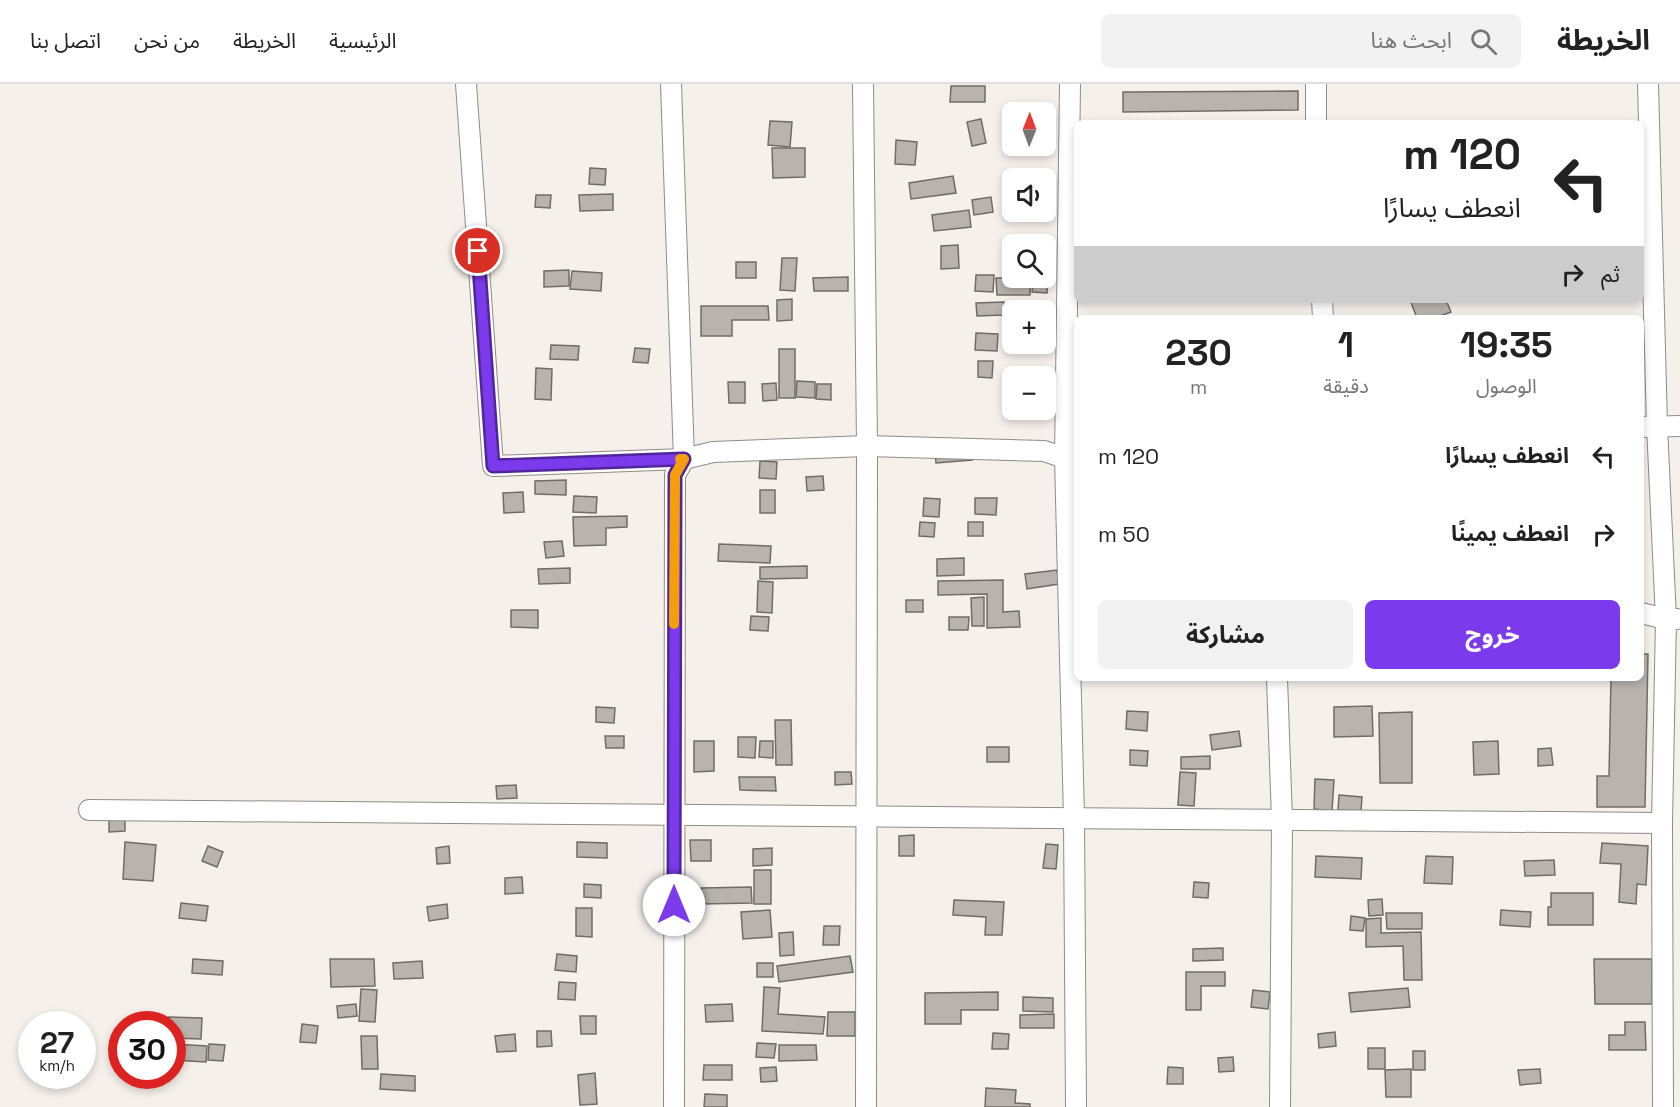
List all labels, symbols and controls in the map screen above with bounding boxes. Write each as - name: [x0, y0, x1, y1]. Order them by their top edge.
- search box: [1101, 14, 1521, 68]
- text: الخريطة: [1557, 22, 1650, 58]
- icon: search: [1467, 25, 1500, 58]
- text: ابحث هنا: [1371, 26, 1452, 54]
- text: اتصل بنا: [30, 27, 101, 54]
- text: من نحن: [134, 27, 200, 54]
- text: الخريطة: [233, 27, 296, 54]
- text: الرئيسية: [329, 27, 396, 54]
- north arrow: [1002, 102, 1056, 156]
- map controls: [1002, 102, 1056, 420]
- text: 120 m: [1403, 128, 1521, 181]
- icon: left: [1542, 144, 1620, 222]
- button: sound: [1002, 168, 1056, 222]
- text: انعطف يسارًا: [1383, 190, 1521, 225]
- pin: [452, 225, 503, 276]
- icon: arrive: [461, 234, 494, 267]
- button: search: [1002, 234, 1056, 288]
- icon: right: [1556, 258, 1589, 291]
- text: ثم: [1601, 260, 1620, 288]
- button: +: [1002, 300, 1056, 354]
- text: 1: [1338, 322, 1354, 368]
- text: 19:35: [1460, 322, 1553, 368]
- text: 230: [1165, 330, 1232, 376]
- button: −: [1002, 366, 1056, 420]
- text: دقيقة: [1323, 373, 1369, 399]
- text: الوصول: [1476, 373, 1537, 399]
- text: m: [1190, 374, 1207, 400]
- icon: left: [1587, 440, 1620, 473]
- text: انعطف يسارًا: [1445, 441, 1569, 469]
- text: 120 m: [1098, 442, 1159, 470]
- icon: right: [1587, 518, 1620, 551]
- text: انعطف يمينًا: [1451, 519, 1569, 547]
- text: 50 m: [1098, 520, 1150, 548]
- button: مشاركة: [1098, 600, 1353, 669]
- button: خروج: [1365, 600, 1620, 669]
- position arrow: [642, 873, 706, 937]
- speed limit sign: 30: [108, 1011, 186, 1089]
- text: 27: [40, 1023, 74, 1062]
- text: km/h: [39, 1056, 75, 1075]

